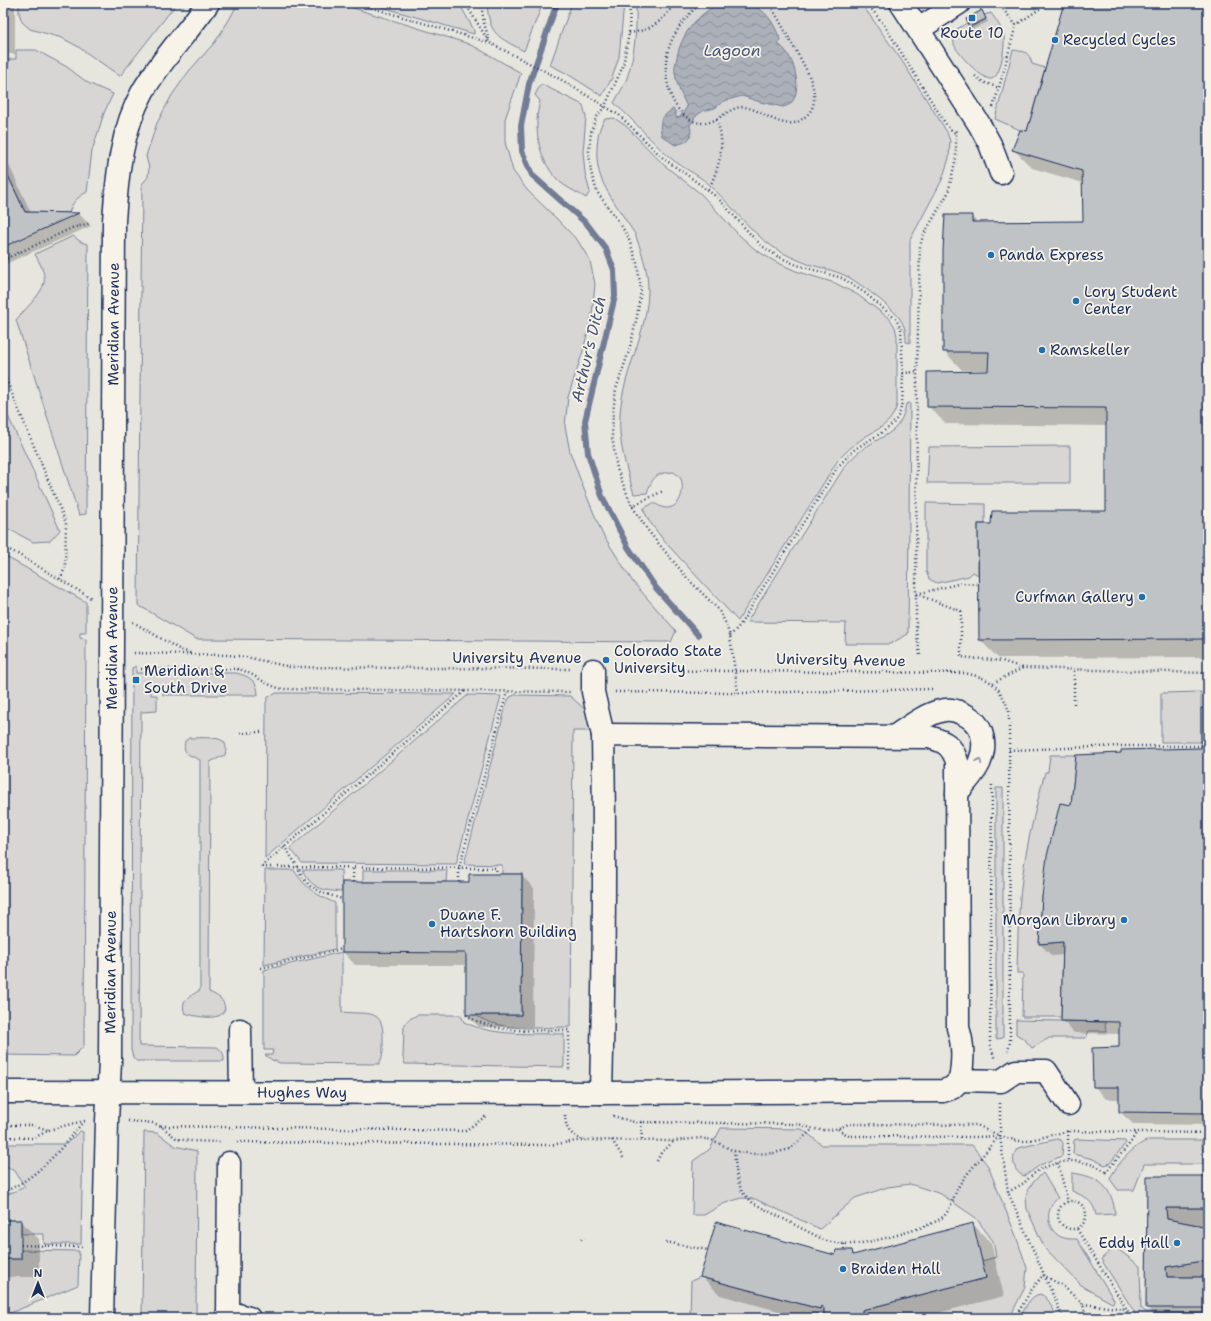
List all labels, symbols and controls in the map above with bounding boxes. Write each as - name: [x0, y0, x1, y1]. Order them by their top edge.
- marker: Route 10: [967, 13, 977, 23]
- place label: Route 10: [940, 23, 1004, 43]
- place label: Recycled Cycles: [1063, 30, 1176, 50]
- marker: Recycled Cycles: [1050, 35, 1060, 45]
- water label: Lagoon: [703, 40, 761, 61]
- place label: Panda Express: [999, 245, 1104, 265]
- marker: Panda Express: [986, 250, 996, 260]
- street label: Meridian Avenue: [103, 262, 124, 386]
- place label: Lory Student Center: [1084, 282, 1178, 319]
- water label: Arthur's Ditch: [566, 294, 611, 404]
- marker: Lory Student Center: [1071, 296, 1081, 306]
- place label: Ramskeller: [1050, 340, 1130, 360]
- marker: Ramskeller: [1037, 345, 1047, 355]
- street label: Meridian Avenue: [102, 586, 122, 710]
- place label: Curfman Gallery: [1015, 587, 1134, 607]
- marker: Curfman Gallery: [1137, 592, 1147, 602]
- place label: Colorado State University: [614, 641, 722, 678]
- street label: University Avenue: [452, 648, 582, 668]
- street label: University Avenue: [776, 649, 906, 671]
- marker: Colorado State University: [601, 655, 611, 665]
- place label: Meridian & South Drive: [144, 661, 227, 698]
- marker: Meridian & South Drive: [131, 675, 141, 685]
- one-way arrow: [974, 758, 982, 766]
- place label: Duane F. Hartshorn Building: [440, 905, 577, 942]
- street label: Meridian Avenue: [100, 910, 121, 1034]
- place label: Morgan Library: [1002, 910, 1116, 930]
- marker: Morgan Library: [1119, 915, 1129, 925]
- marker: Duane F. Hartshorn Building: [427, 919, 437, 929]
- street label: Hughes Way: [257, 1082, 347, 1103]
- place label: Eddy Hall: [1099, 1233, 1169, 1253]
- marker: Eddy Hall: [1172, 1238, 1182, 1248]
- place label: Braiden Hall: [851, 1259, 941, 1279]
- north arrow: [18, 1263, 58, 1303]
- marker: Braiden Hall: [838, 1264, 848, 1274]
- text: N: [34, 1266, 43, 1281]

